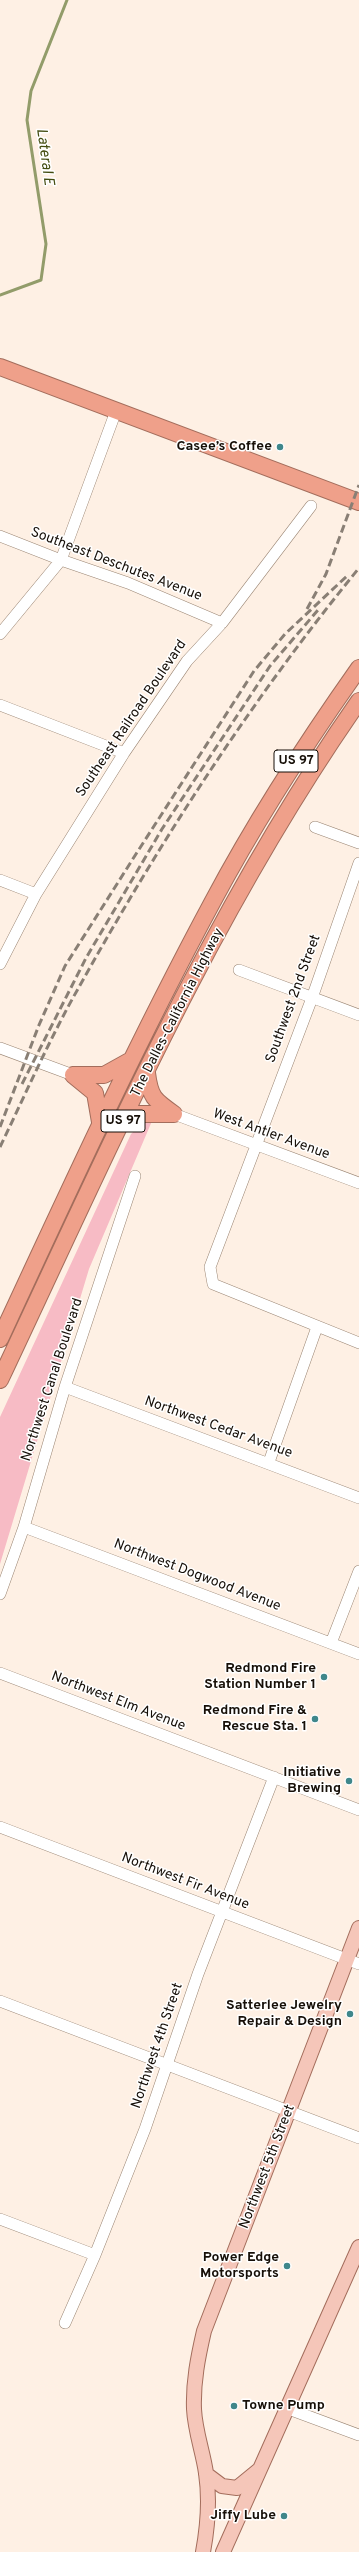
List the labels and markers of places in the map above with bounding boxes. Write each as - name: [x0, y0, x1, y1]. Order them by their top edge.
- place label: Casee’s Coffee: [177, 439, 272, 455]
- marker: Casee’s Coffee: [275, 442, 285, 452]
- place label: Redmond Fire Station Number 1: [204, 1661, 316, 1694]
- marker: Redmond Fire Station Number 1: [319, 1672, 329, 1682]
- place label: Redmond Fire & Rescue Sta. 1: [203, 1703, 307, 1736]
- marker: Redmond Fire & Rescue Sta. 1: [310, 1714, 320, 1724]
- place label: Initiative Brewing: [283, 1765, 341, 1798]
- marker: Initiative Brewing: [344, 1776, 354, 1786]
- place label: Satterlee Jewelry Repair & Design: [226, 1998, 342, 2030]
- marker: Satterlee Jewelry Repair & Design: [345, 2009, 355, 2019]
- place label: Power Edge Motorsports: [200, 2250, 279, 2282]
- marker: Power Edge Motorsports: [282, 2261, 292, 2271]
- place label: Towne Pump: [242, 2398, 325, 2414]
- marker: Towne Pump: [229, 2401, 239, 2411]
- place label: Jiffy Lube: [210, 2508, 276, 2524]
- marker: Jiffy Lube: [279, 2511, 289, 2521]

